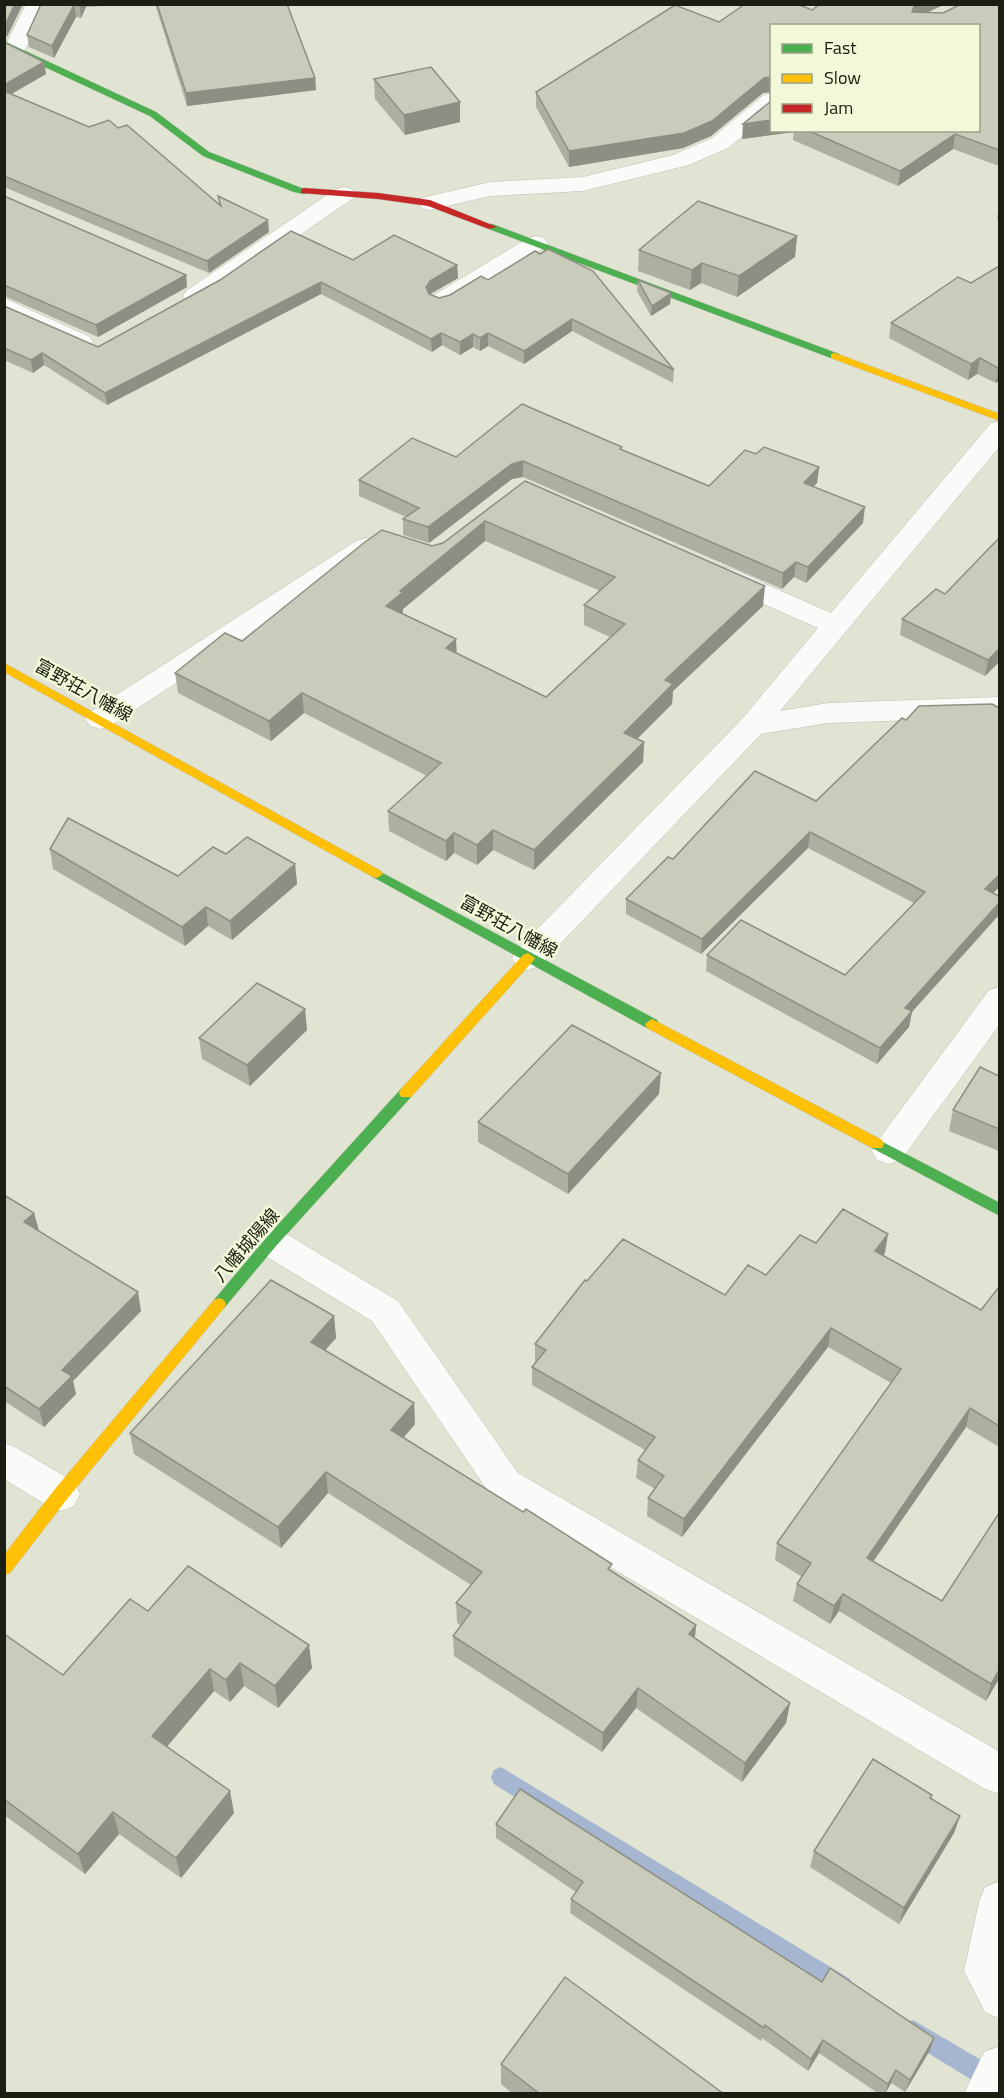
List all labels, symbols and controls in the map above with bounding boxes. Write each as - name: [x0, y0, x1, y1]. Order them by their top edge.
- legend: [770, 24, 980, 132]
- text: Fast: [824, 34, 857, 61]
- text: Slow: [824, 64, 861, 91]
- text: Jam: [824, 94, 853, 121]
- street label: 富野荘八幡線: [30, 652, 138, 728]
- street label: 富野荘八幡線: [455, 888, 563, 964]
- street label: 八幡城陽線: [206, 1202, 286, 1288]

